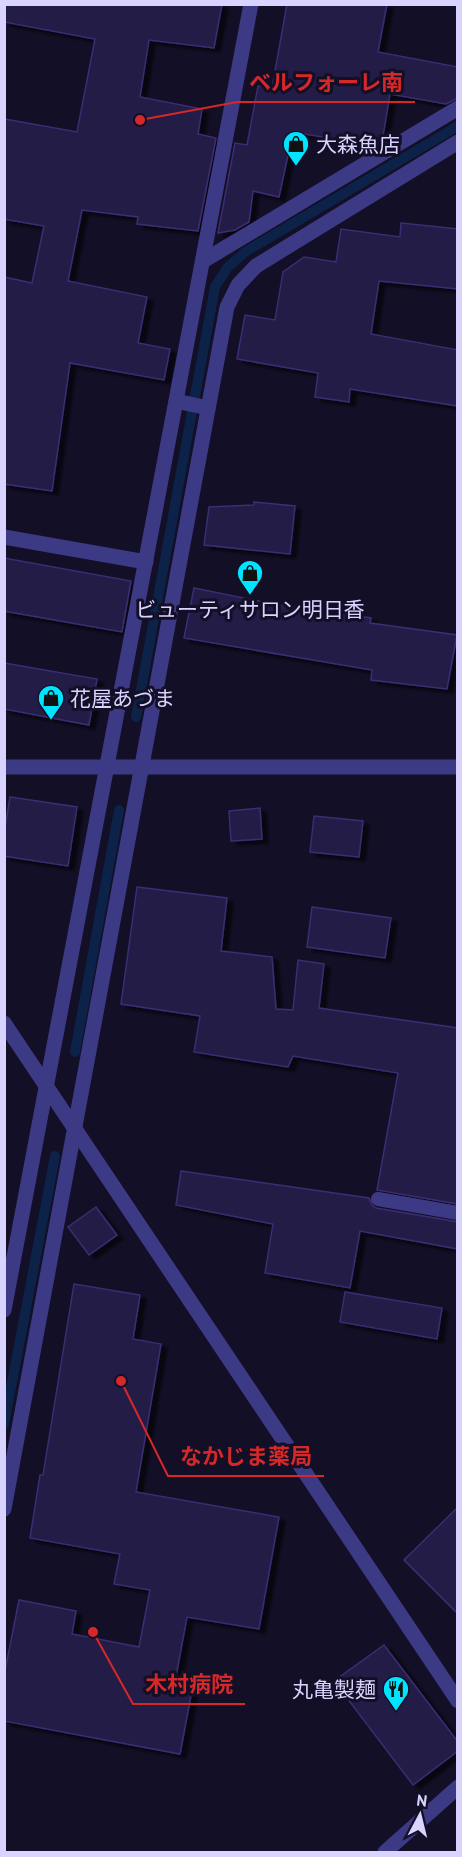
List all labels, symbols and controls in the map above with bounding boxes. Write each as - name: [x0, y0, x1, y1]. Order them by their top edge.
- callout: ベルフォーレ南: [237, 62, 415, 102]
- text: ベルフォーレ南: [249, 68, 403, 96]
- shop icon: 大森魚店: [281, 129, 311, 167]
- place label: 大森魚店: [316, 131, 400, 158]
- shop icon: ビューティサロン明日香: [235, 558, 265, 596]
- place label: ビューティサロン明日香: [135, 596, 365, 623]
- shop icon: 花屋あづま: [36, 683, 66, 721]
- place label: 花屋あづま: [70, 685, 175, 712]
- callout: なかじま薬局: [168, 1436, 324, 1476]
- text: なかじま薬局: [180, 1442, 312, 1470]
- callout: 木村病院: [133, 1664, 245, 1704]
- text: 木村病院: [145, 1670, 233, 1698]
- restaurant icon: 丸亀製麺: [381, 1674, 411, 1712]
- place label: 丸亀製麺: [292, 1676, 376, 1703]
- north arrow: [390, 1785, 450, 1845]
- text: N: [415, 1790, 428, 1811]

